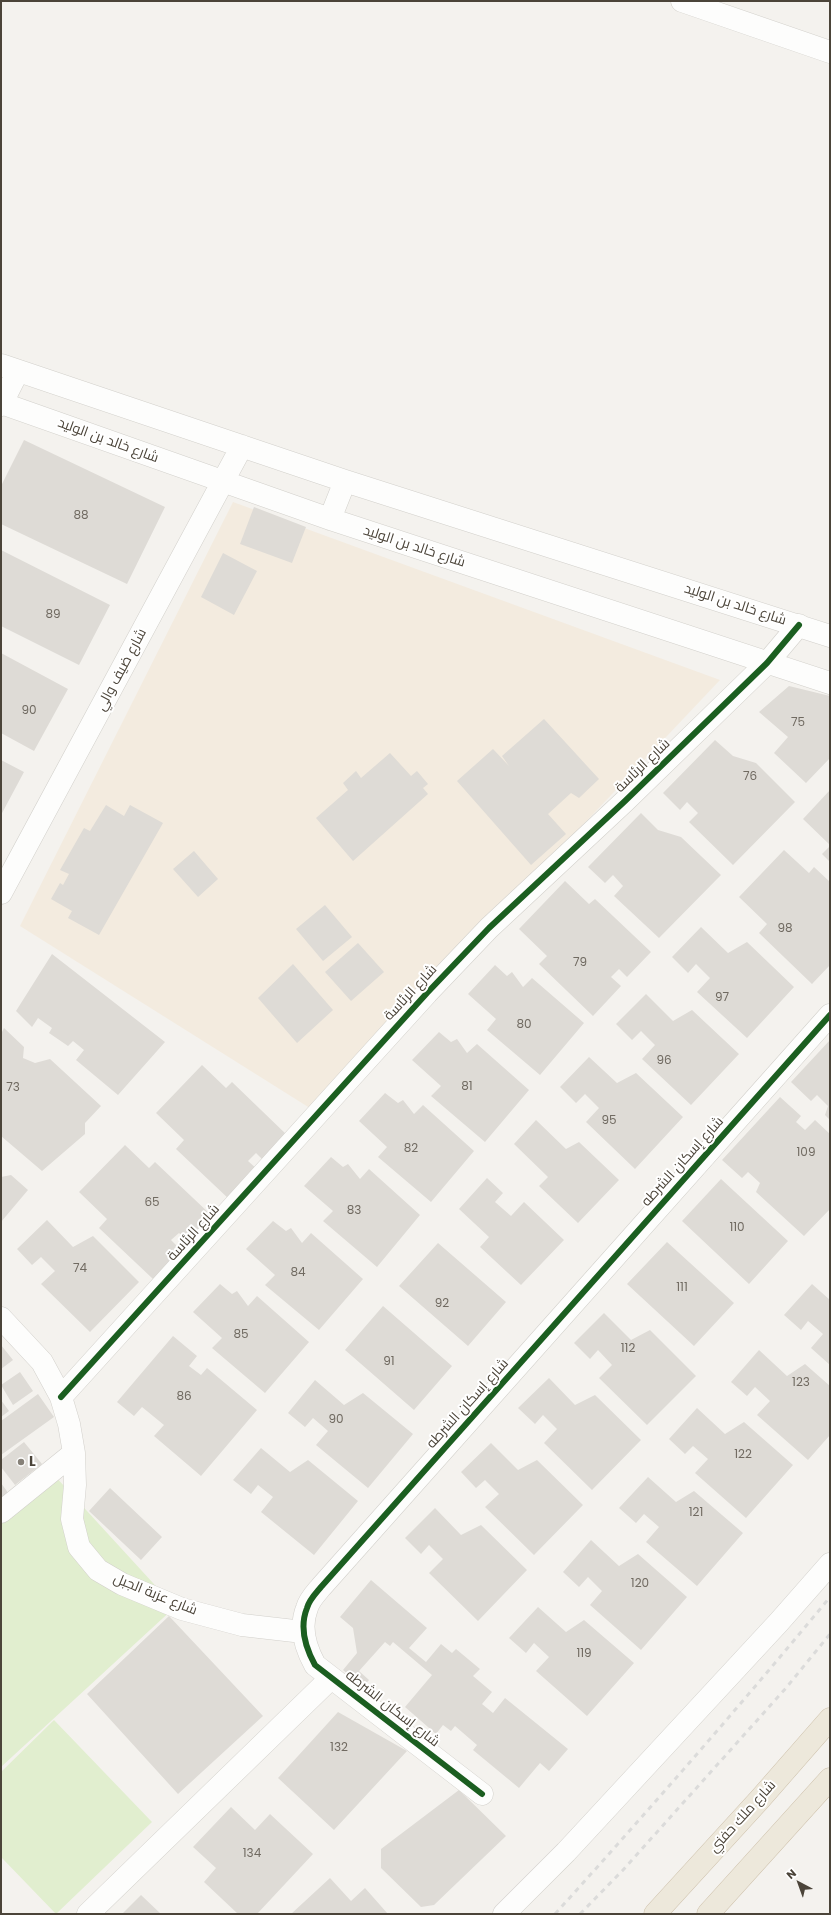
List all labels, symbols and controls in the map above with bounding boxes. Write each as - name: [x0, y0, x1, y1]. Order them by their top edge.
- street label: شارع خالد بن الوليد: [55, 415, 161, 467]
- house number: 88: [73, 509, 89, 523]
- street label: شارع خالد بن الوليد: [361, 523, 467, 571]
- street label: شارع خالد بن الوليد: [682, 581, 788, 629]
- house number: 89: [45, 608, 61, 622]
- street label: شارع ضيف والي: [93, 626, 151, 714]
- house number: 90: [21, 704, 37, 718]
- house number: 75: [791, 716, 805, 730]
- street label: شارع الرئاسة: [612, 736, 674, 796]
- house number: 76: [743, 770, 757, 784]
- house number: 98: [777, 922, 793, 936]
- house number: 79: [573, 956, 587, 970]
- street label: شارع الرئاسة: [381, 962, 441, 1024]
- house number: 97: [715, 991, 729, 1005]
- house number: 80: [516, 1018, 532, 1032]
- house number: 96: [656, 1054, 672, 1068]
- house number: 81: [461, 1080, 473, 1094]
- house number: 73: [6, 1081, 20, 1095]
- house number: 95: [601, 1114, 617, 1128]
- street label: شارع إسكان الشرطه: [638, 1114, 728, 1210]
- house number: 82: [404, 1142, 418, 1156]
- house number: 109: [797, 1146, 815, 1160]
- house number: 65: [144, 1196, 160, 1210]
- street label: شارع الرئاسة: [164, 1201, 224, 1265]
- house number: 83: [347, 1204, 361, 1218]
- house number: 110: [729, 1221, 745, 1235]
- house number: 74: [73, 1262, 87, 1276]
- house number: 84: [290, 1266, 306, 1280]
- house number: 111: [676, 1281, 688, 1295]
- house number: 92: [435, 1297, 449, 1311]
- house number: 85: [233, 1328, 249, 1342]
- house number: 112: [621, 1342, 635, 1356]
- house number: 91: [383, 1355, 395, 1369]
- street label: شارع إسكان الشرطه: [423, 1356, 513, 1452]
- house number: 123: [792, 1376, 810, 1390]
- house number: 86: [176, 1390, 192, 1404]
- house number: 90: [328, 1413, 344, 1427]
- house number: 122: [734, 1448, 752, 1462]
- place label: L: [29, 1454, 36, 1470]
- marker: L: [16, 1457, 26, 1467]
- house number: 121: [689, 1506, 703, 1520]
- street label: شارع عزبة الجبل: [111, 1571, 199, 1619]
- house number: 120: [631, 1577, 649, 1591]
- house number: 119: [576, 1647, 592, 1661]
- street label: شارع إسكان الشرطه: [342, 1667, 442, 1751]
- house number: 132: [330, 1741, 348, 1755]
- street label: شارع ملك حفني: [706, 1777, 780, 1857]
- house number: 134: [243, 1847, 261, 1861]
- north arrow: [779, 1863, 819, 1903]
- text: N: [783, 1865, 800, 1883]

